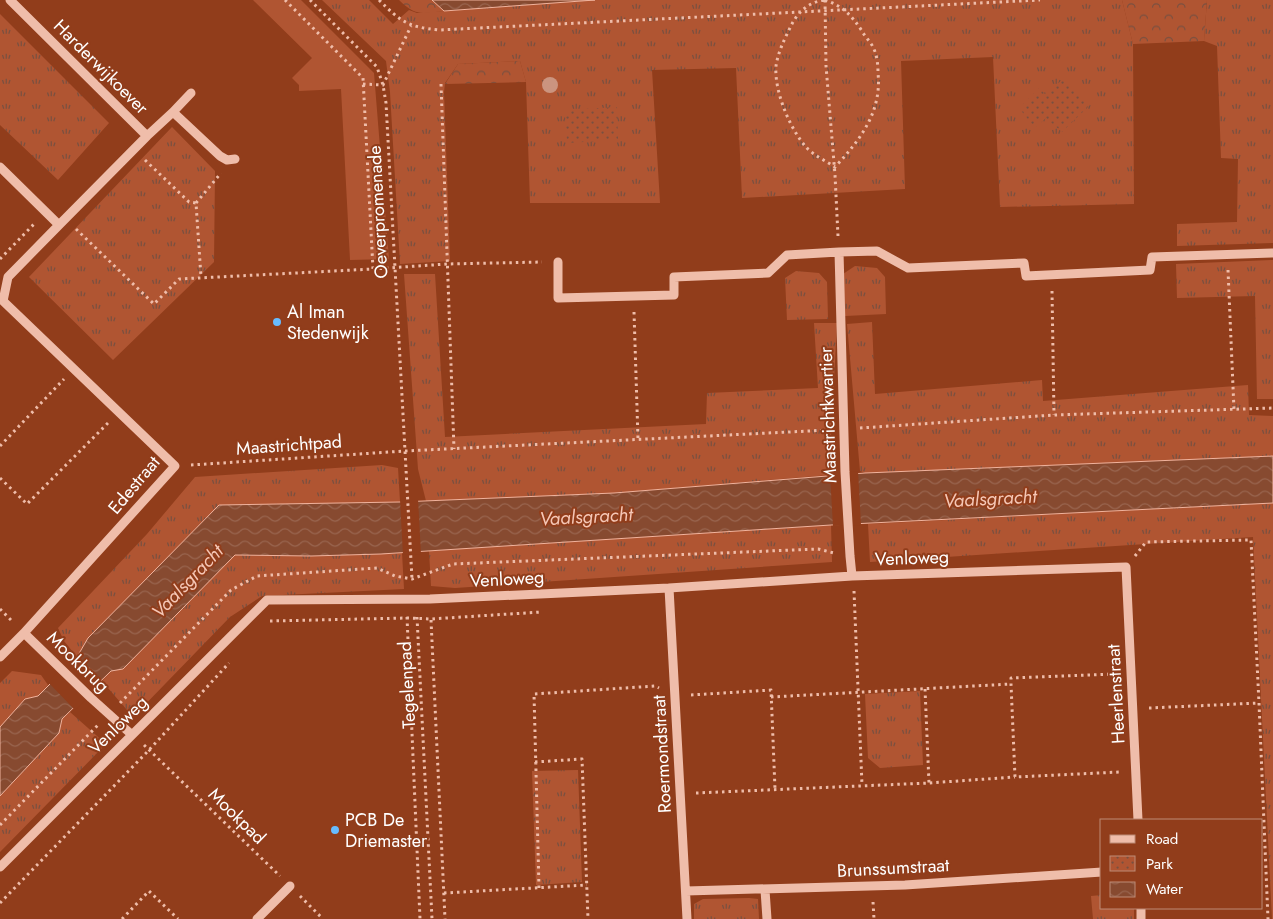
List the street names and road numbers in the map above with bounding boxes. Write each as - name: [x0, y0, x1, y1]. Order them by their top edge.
- street label: Harderwijkoever: [48, 14, 155, 121]
- street label: Oeverpromenade: [362, 145, 394, 279]
- street label: Maastrichtkwartier: [813, 346, 843, 484]
- street label: Maastrichtpad: [235, 428, 343, 462]
- street label: Edestraat: [102, 450, 167, 520]
- street label: Venloweg: [874, 544, 950, 572]
- street label: Venloweg: [469, 564, 545, 594]
- street label: Mookbrug: [41, 625, 115, 699]
- street label: Tegelenpad: [392, 641, 422, 729]
- street label: Heerlenstraat: [1100, 643, 1132, 745]
- street label: Venloweg: [82, 690, 154, 760]
- street label: Roermondstraat: [646, 694, 678, 814]
- street label: Mookpad: [202, 782, 272, 850]
- street label: Brunssumstraat: [836, 852, 951, 884]

